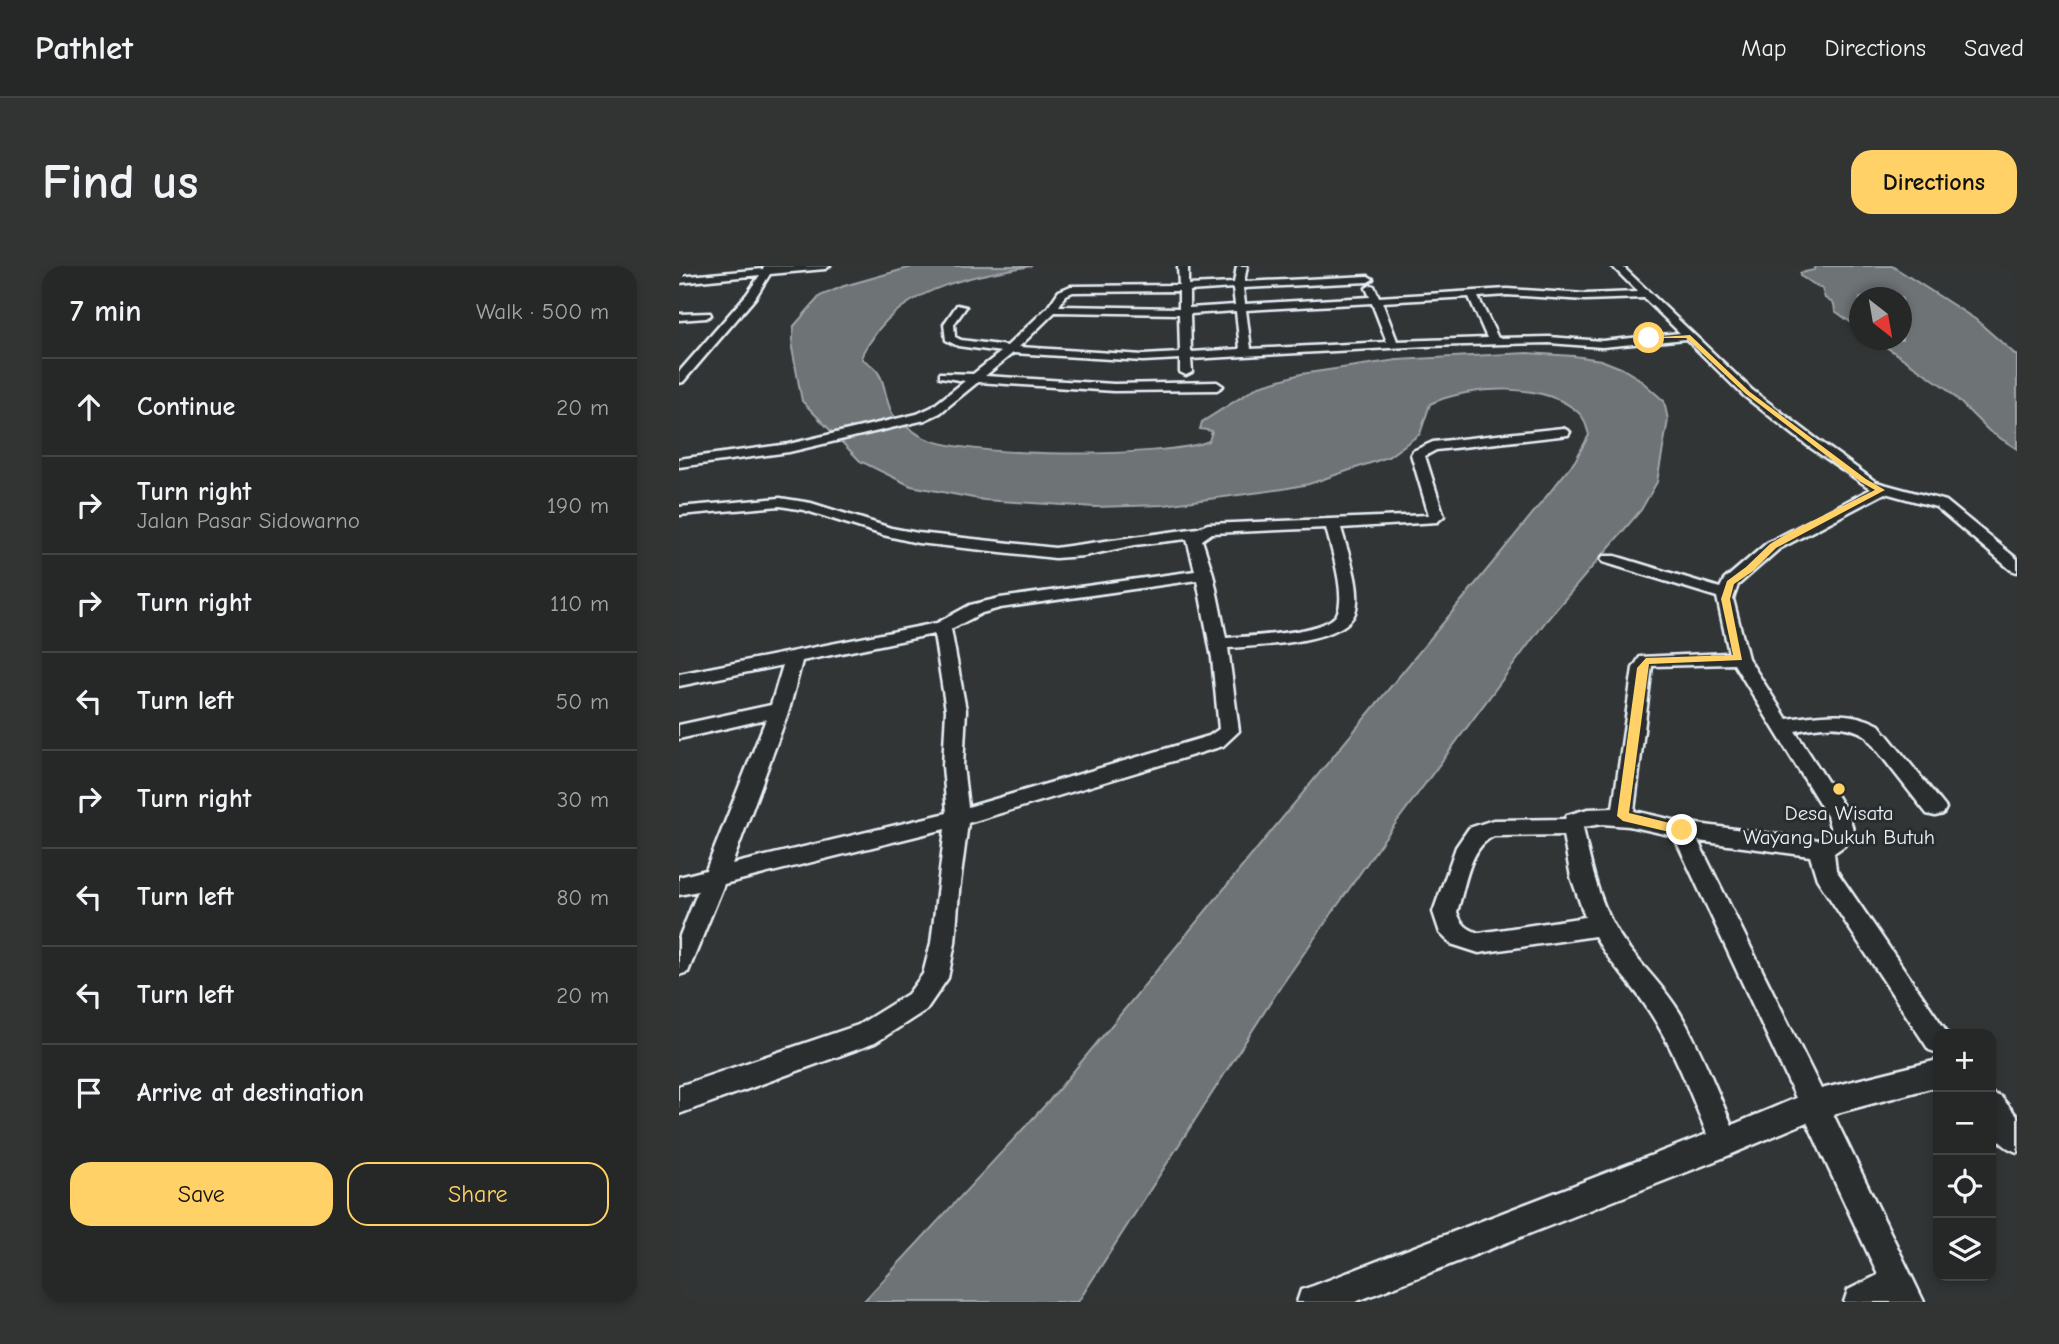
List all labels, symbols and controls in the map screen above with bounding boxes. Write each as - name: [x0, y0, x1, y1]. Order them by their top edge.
- text: Pathlet: [35, 29, 133, 67]
- text: Map: [1741, 34, 1787, 62]
- text: Directions: [1825, 34, 1926, 62]
- text: Saved: [1964, 34, 2024, 62]
- button: Directions: [1851, 150, 2017, 214]
- text: Find us: [42, 154, 198, 210]
- north arrow: [1849, 287, 1912, 350]
- text: 7 min: [70, 294, 142, 329]
- text: Walk · 500 m: [476, 298, 609, 325]
- route start: [1633, 322, 1664, 353]
- icon: ahead: [70, 388, 108, 426]
- text: Continue: [137, 392, 235, 422]
- text: 20 m: [556, 394, 609, 421]
- text: Turn right: [137, 477, 251, 507]
- icon: right: [70, 486, 108, 524]
- text: 190 m: [547, 492, 609, 519]
- text: Jalan Pasar Sidowarno: [137, 507, 360, 534]
- icon: right: [70, 584, 108, 622]
- text: Turn right: [137, 588, 251, 618]
- text: 110 m: [550, 590, 609, 617]
- icon: left: [70, 682, 108, 720]
- text: Turn left: [137, 686, 234, 716]
- text: 50 m: [556, 688, 609, 715]
- icon: right: [70, 780, 108, 818]
- marker: Desa Wisata Wayang Dukuh Butuh: [1831, 781, 1847, 797]
- text: Turn right: [137, 784, 251, 814]
- text: 30 m: [557, 786, 609, 813]
- place label: Desa Wisata Wayang Dukuh Butuh: [1743, 801, 1935, 849]
- route end: [1666, 814, 1697, 845]
- icon: left: [70, 878, 108, 916]
- text: Turn left: [137, 882, 234, 912]
- text: 80 m: [556, 884, 609, 911]
- icon: left: [70, 976, 108, 1014]
- text: Turn left: [137, 980, 234, 1010]
- text: 20 m: [556, 982, 609, 1009]
- map controls: [1933, 1029, 1996, 1281]
- button: +: [1933, 1029, 1996, 1092]
- icon: arrive: [70, 1074, 108, 1112]
- text: Arrive at destination: [137, 1078, 364, 1108]
- button: −: [1933, 1092, 1996, 1155]
- button: locate: [1933, 1155, 1996, 1218]
- button: Save: [70, 1162, 333, 1226]
- button: Share: [347, 1162, 609, 1226]
- button: layers: [1933, 1218, 1996, 1281]

